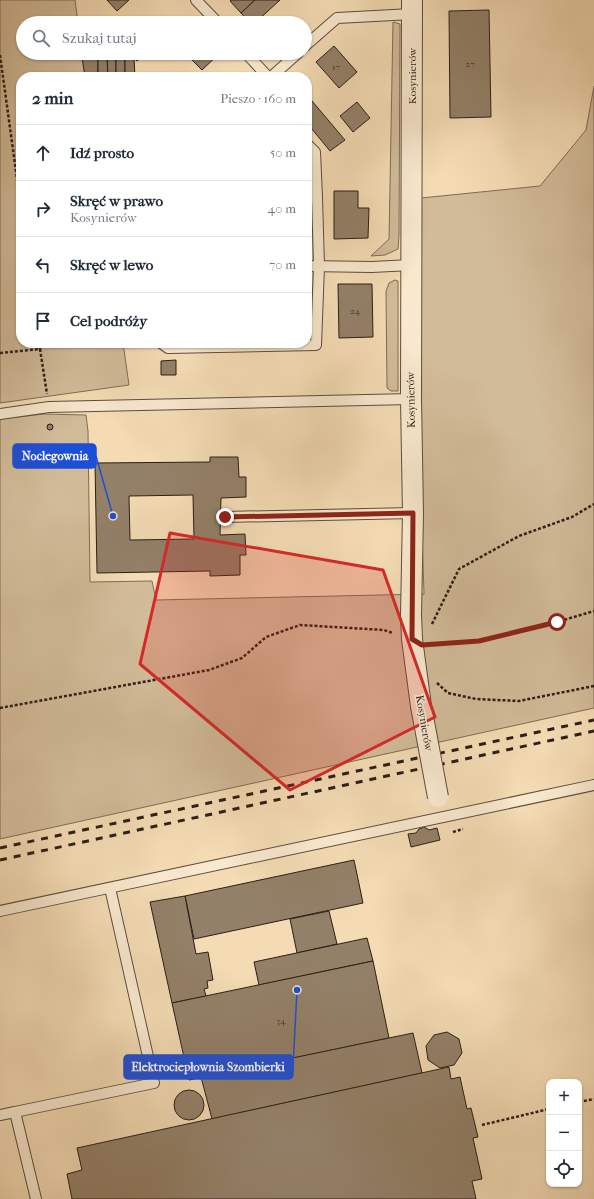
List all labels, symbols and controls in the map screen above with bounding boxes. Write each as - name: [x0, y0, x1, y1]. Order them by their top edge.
- search box: [16, 16, 312, 60]
- icon: search: [30, 27, 52, 49]
- text: Szukaj tutaj: [62, 29, 136, 47]
- street label: Kosynierów: [406, 47, 419, 104]
- house number: 27: [466, 59, 475, 69]
- house number: 17: [332, 62, 340, 72]
- text: 2 min: [32, 88, 73, 108]
- text: Pieszo · 160 m: [220, 91, 296, 106]
- icon: ahead: [32, 142, 54, 164]
- text: Idź prosto: [70, 144, 134, 162]
- text: 50 m: [270, 145, 296, 160]
- text: Skręć w prawo: [70, 192, 163, 210]
- icon: right: [32, 198, 54, 220]
- text: 40 m: [268, 201, 296, 216]
- text: Kosynierów: [70, 210, 137, 225]
- icon: left: [32, 254, 54, 276]
- text: Skręć w lewo: [70, 256, 153, 274]
- text: 70 m: [269, 257, 296, 272]
- house number: 24: [350, 306, 361, 316]
- icon: arrive: [32, 310, 54, 332]
- text: Cel podróży: [70, 312, 147, 330]
- street label: Kosynierów: [404, 371, 418, 428]
- callout: Noclegownia: [13, 444, 96, 468]
- text: Noclegownia: [22, 449, 89, 464]
- route end: [216, 508, 234, 526]
- route start: [548, 613, 566, 631]
- street label: Kosynierów: [413, 694, 435, 753]
- house number: 34: [276, 1016, 286, 1026]
- callout: Elektrociepłownia Szombierki: [124, 1055, 293, 1079]
- text: Elektrociepłownia Szombierki: [131, 1060, 285, 1075]
- map controls: [546, 1079, 582, 1187]
- button: +: [546, 1079, 582, 1115]
- button: −: [546, 1115, 582, 1151]
- button: locate: [546, 1151, 582, 1187]

